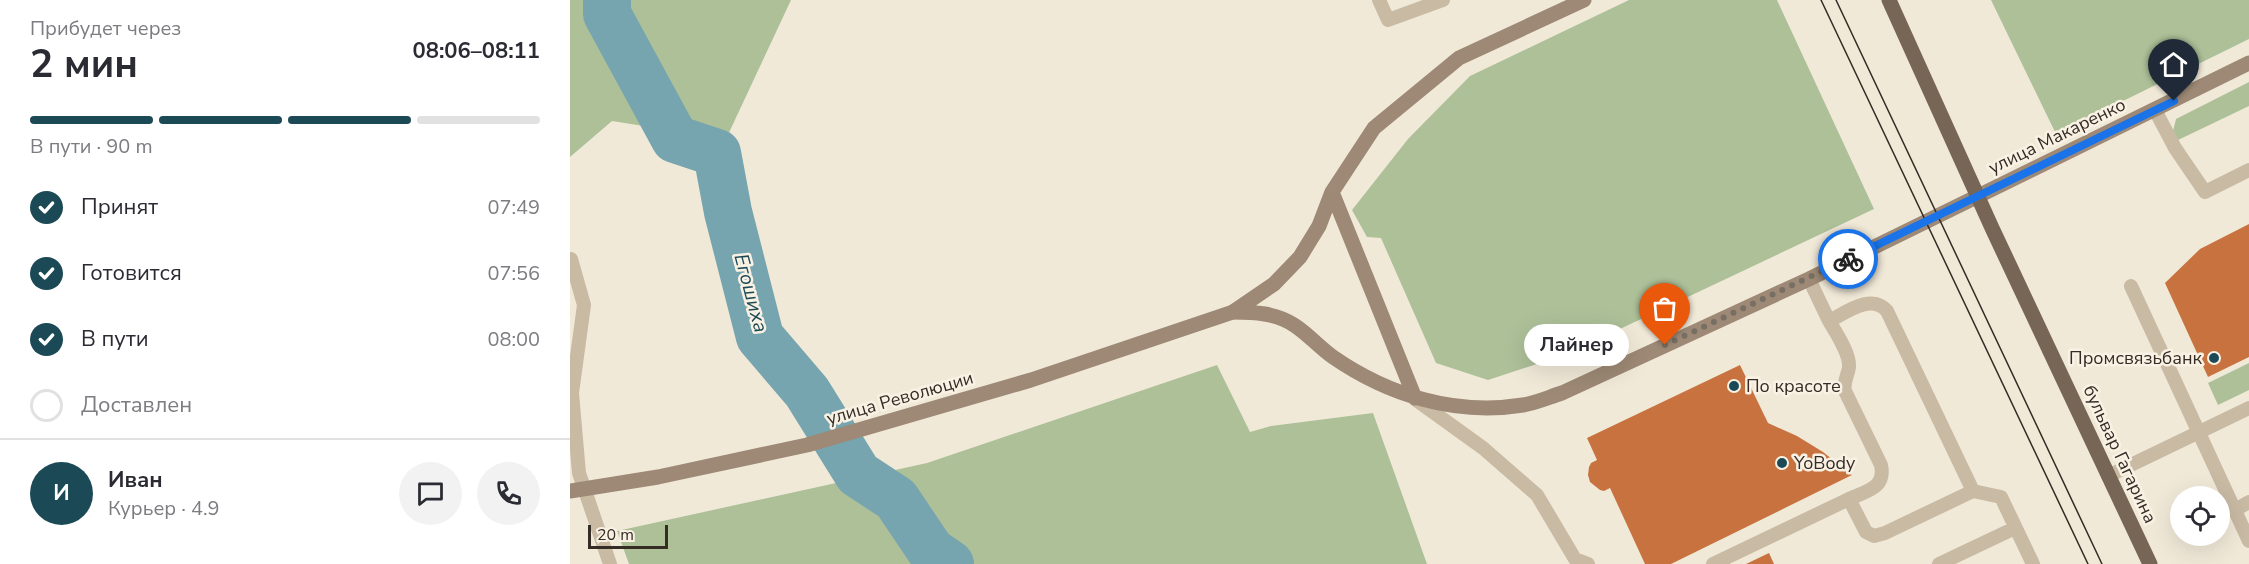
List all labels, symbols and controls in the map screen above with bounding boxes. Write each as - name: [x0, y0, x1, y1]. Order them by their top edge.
- text: Прибудет через: [30, 15, 181, 42]
- text: 08:06–08:11: [412, 36, 540, 66]
- text: 2 мин: [30, 38, 138, 91]
- pin: [2148, 39, 2199, 101]
- icon: home: [2157, 48, 2190, 81]
- street label: улица Макаренко: [1984, 92, 2130, 180]
- text: В пути · 90 m: [30, 133, 153, 160]
- icon: check: [30, 191, 63, 224]
- text: Принят: [81, 192, 158, 222]
- text: 07:49: [487, 194, 540, 221]
- courier: [1818, 229, 1878, 289]
- icon: bike: [1832, 243, 1865, 276]
- water label: Егошиха: [728, 251, 774, 335]
- icon: check: [30, 257, 63, 290]
- text: Готовится: [81, 258, 182, 288]
- text: 07:56: [487, 260, 540, 287]
- pin: [1639, 283, 1690, 345]
- icon: bag: [1648, 292, 1681, 325]
- icon: check: [30, 323, 63, 356]
- text: В пути: [81, 324, 149, 354]
- callout: Лайнер: [1524, 324, 1629, 366]
- text: 08:00: [487, 326, 540, 353]
- text: Лайнер: [1540, 331, 1613, 358]
- place label: Промсвязьбанк: [2069, 346, 2203, 370]
- marker: Промсвязьбанк: [2207, 351, 2221, 365]
- street label: улица Революции: [824, 366, 976, 430]
- place label: По красоте: [1746, 374, 1841, 398]
- marker: По красоте: [1727, 379, 1741, 393]
- street label: бульвар Гагарина: [2077, 381, 2163, 527]
- text: Доставлен: [81, 390, 192, 420]
- place label: YoBody: [1793, 451, 1856, 475]
- marker: YoBody: [1775, 456, 1789, 470]
- button: chat: [399, 462, 462, 525]
- button: phone: [477, 462, 540, 525]
- text: Иван: [108, 465, 163, 495]
- text: И: [53, 478, 70, 508]
- map controls: [2170, 486, 2230, 546]
- button: locate: [2170, 486, 2230, 546]
- text: Курьер · 4.9: [108, 495, 220, 522]
- scale bar: [588, 522, 668, 550]
- text: 20 m: [597, 524, 634, 546]

